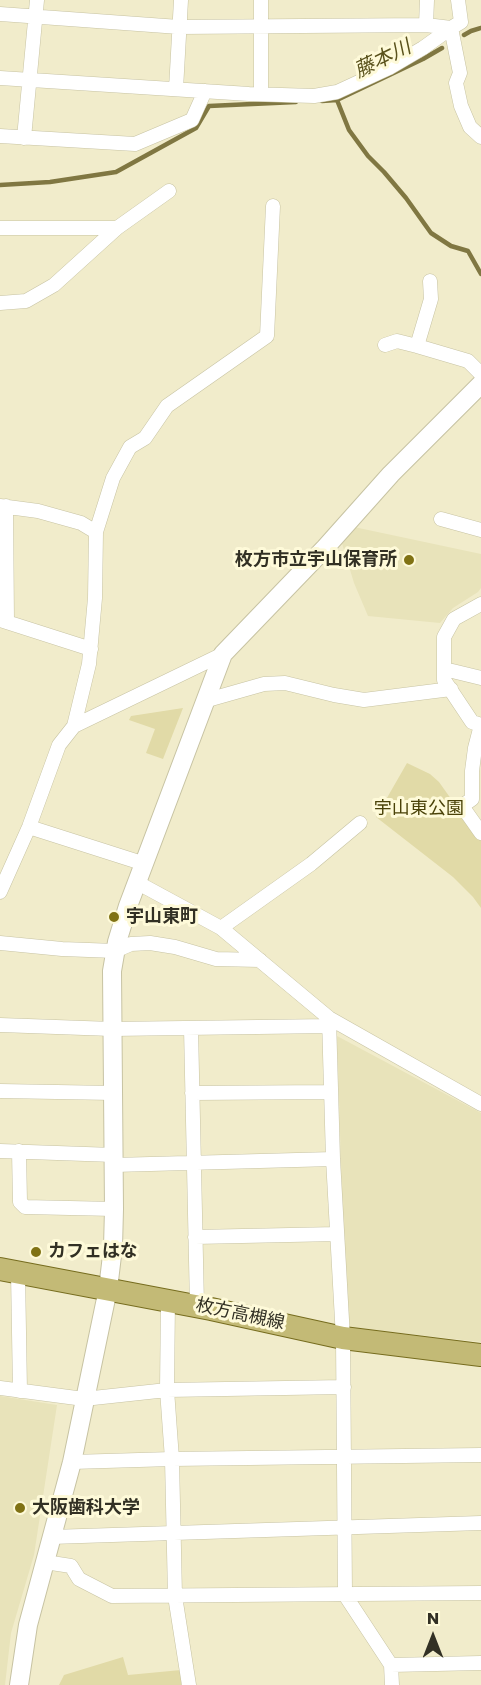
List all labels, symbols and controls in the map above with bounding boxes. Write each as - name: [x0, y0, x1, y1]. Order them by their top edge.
- water label: 藤本川: [351, 36, 415, 84]
- place label: 枚方市立宇山保育所: [235, 549, 397, 571]
- marker: 枚方市立宇山保育所: [402, 553, 416, 567]
- park label: 宇山東公園: [374, 798, 464, 820]
- place label: 宇山東町: [126, 906, 198, 928]
- marker: 宇山東町: [107, 910, 121, 924]
- place label: カフェはな: [48, 1241, 138, 1263]
- marker: カフェはな: [29, 1245, 43, 1259]
- street label: 枚方高槻線: [194, 1295, 286, 1335]
- place label: 大阪歯科大学: [32, 1497, 140, 1519]
- marker: 大阪歯科大学: [13, 1501, 27, 1515]
- north arrow: [403, 1607, 463, 1667]
- text: N: [427, 1607, 439, 1630]

